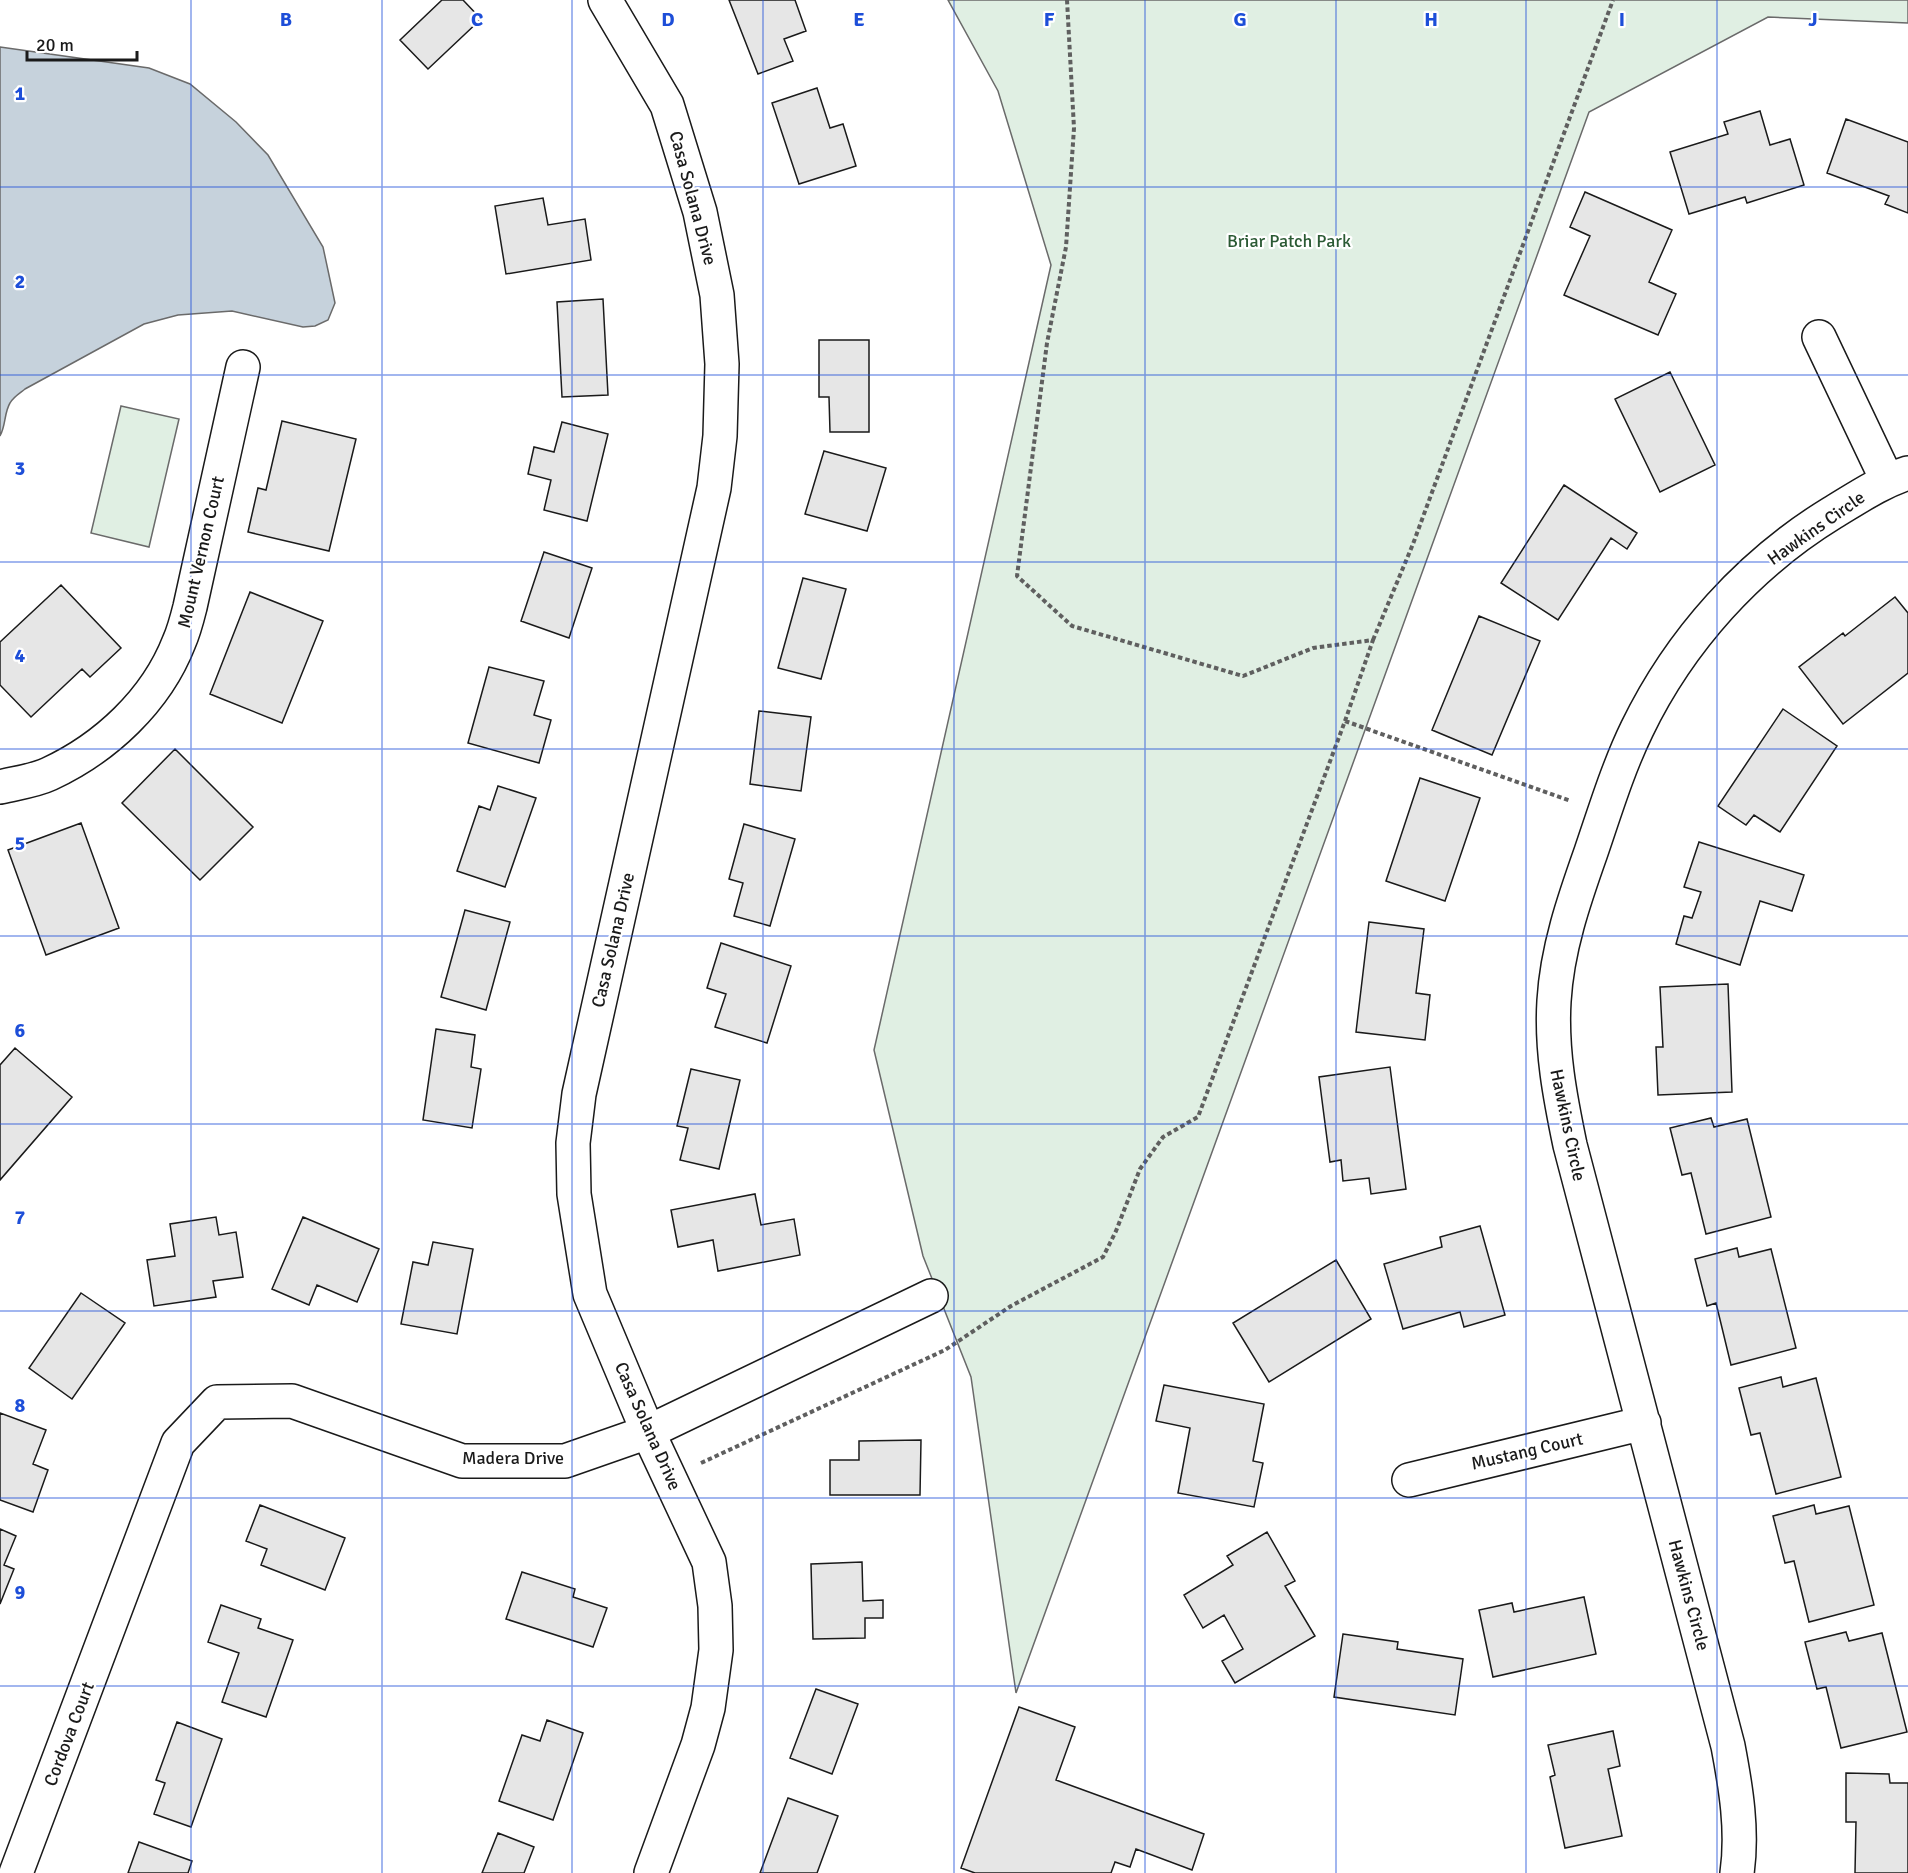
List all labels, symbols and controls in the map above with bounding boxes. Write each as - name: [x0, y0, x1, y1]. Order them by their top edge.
- text: B: [280, 7, 292, 32]
- text: C: [471, 7, 483, 32]
- text: D: [661, 7, 675, 32]
- text: E: [853, 7, 865, 32]
- text: F: [1044, 7, 1055, 32]
- text: G: [1233, 7, 1247, 32]
- text: H: [1424, 7, 1438, 32]
- text: I: [1619, 7, 1625, 32]
- text: J: [1808, 7, 1818, 32]
- scale bar: [27, 24, 136, 62]
- text: 20 m: [36, 34, 74, 56]
- text: 1: [15, 81, 26, 106]
- street label: Casa Solana Drive: [665, 129, 721, 267]
- park label: Briar Patch Park: [1227, 230, 1351, 252]
- text: 2: [15, 269, 25, 294]
- text: 3: [15, 456, 25, 481]
- street label: Mount Vernon Court: [173, 474, 229, 630]
- street label: Hawkins Circle: [1763, 486, 1869, 570]
- text: 4: [15, 643, 26, 668]
- text: 5: [15, 831, 25, 856]
- street label: Casa Solana Drive: [587, 870, 639, 1010]
- text: 6: [15, 1018, 26, 1043]
- street label: Hawkins Circle: [1545, 1067, 1591, 1183]
- text: 7: [15, 1205, 26, 1230]
- street label: Casa Solana Drive: [610, 1359, 686, 1493]
- text: 8: [15, 1393, 26, 1418]
- street label: Mustang Court: [1469, 1427, 1585, 1475]
- street label: Madera Drive: [462, 1447, 564, 1469]
- street label: Hawkins Circle: [1664, 1537, 1714, 1653]
- text: 9: [15, 1580, 26, 1605]
- street label: Cordova Court: [39, 1679, 99, 1789]

